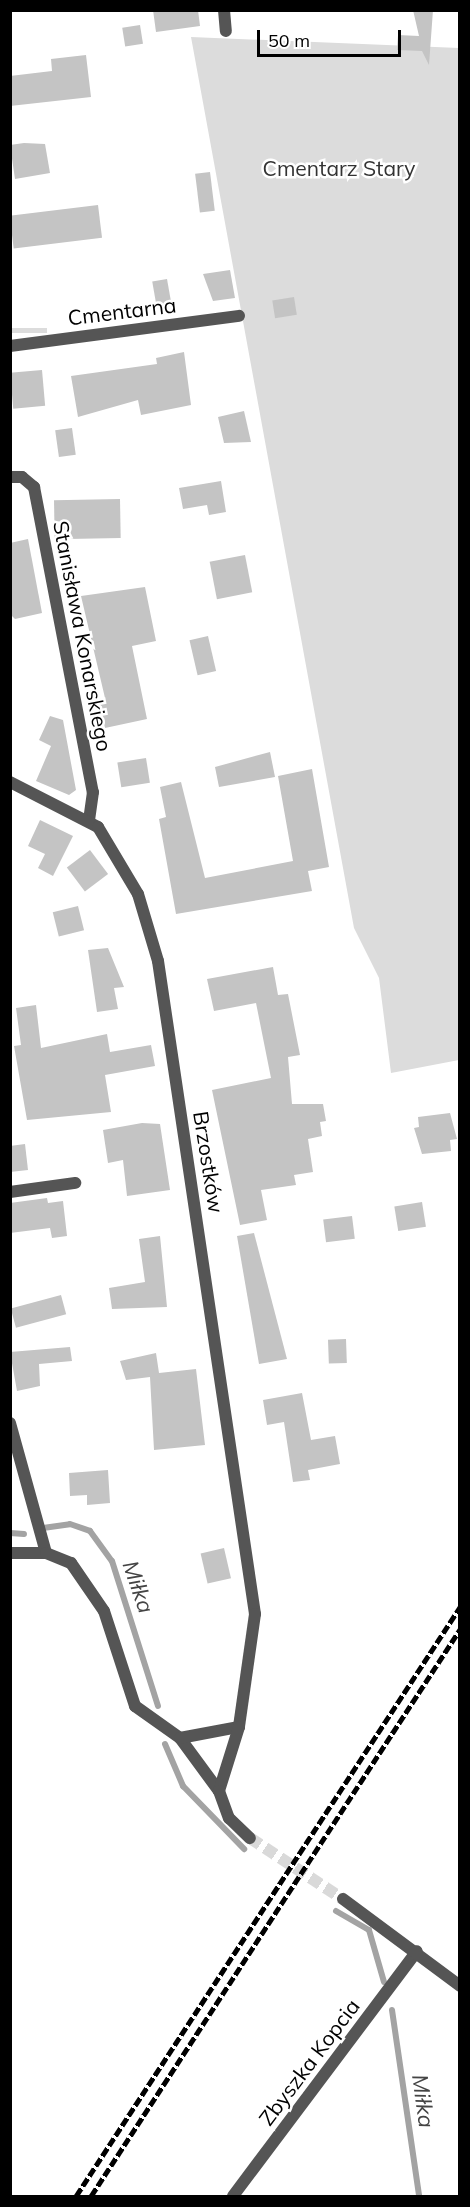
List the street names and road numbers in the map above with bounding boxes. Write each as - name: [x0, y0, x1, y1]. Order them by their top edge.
- street label: Cmentarna: [66, 292, 178, 330]
- street label: Stanisława Konarskiego: [48, 519, 118, 753]
- street label: Brzostków: [189, 1109, 229, 1215]
- street label: Zbyszka Kopcia: [253, 1994, 365, 2130]

